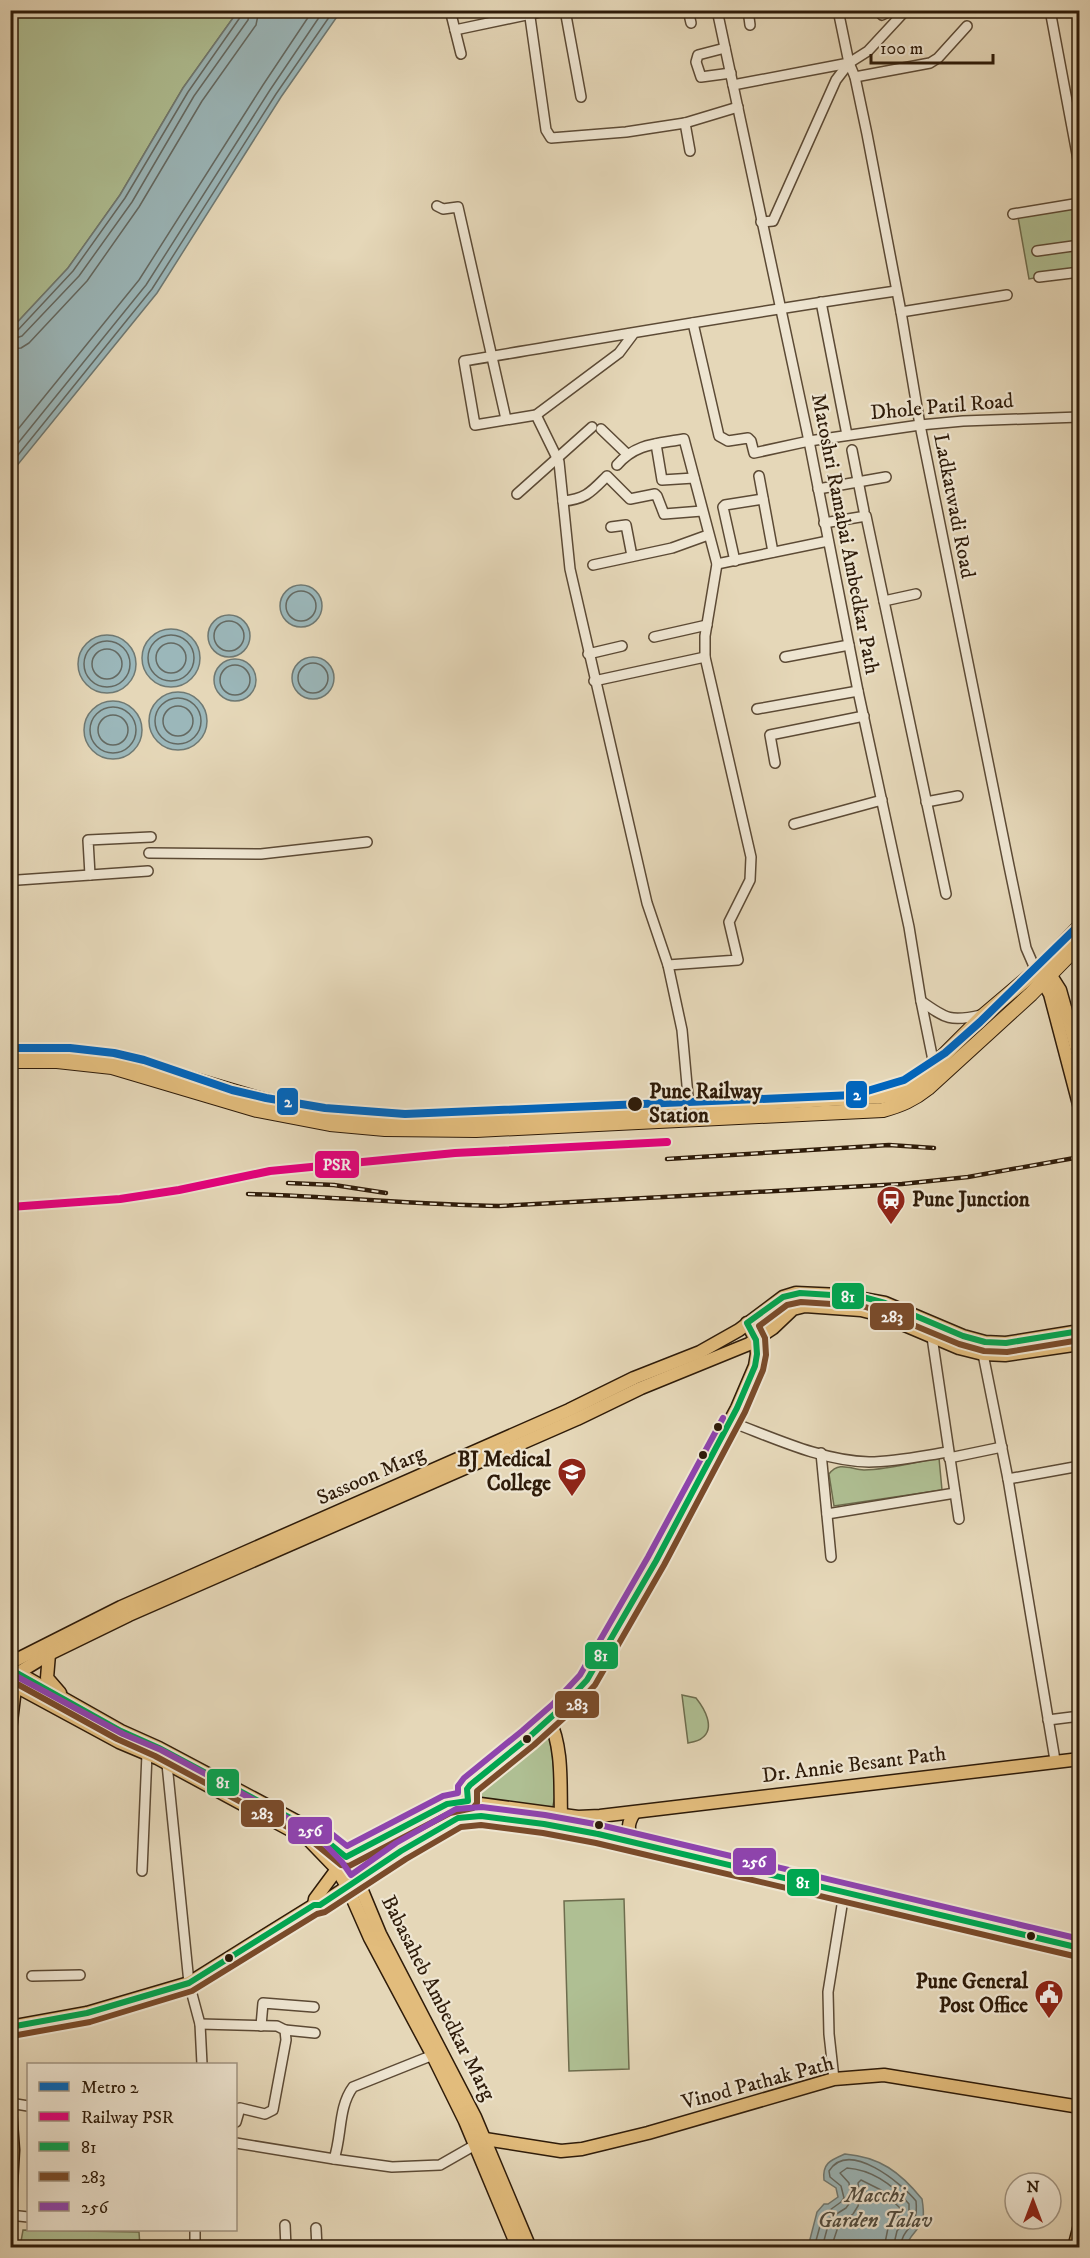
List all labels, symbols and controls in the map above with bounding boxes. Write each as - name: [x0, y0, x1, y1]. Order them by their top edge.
- scale bar: [871, 27, 992, 65]
- text: 100 m: [880, 38, 923, 60]
- street label: Dhole Patil Road: [869, 388, 1015, 426]
- street label: Matoshri Ramabai Ambedkar Path: [805, 391, 885, 677]
- street label: Ladkatwadi Road: [927, 431, 981, 581]
- place label: Pune Railway Station: [649, 1079, 763, 1129]
- line badge: 2: [845, 1080, 868, 1109]
- text: 2: [853, 1085, 862, 1105]
- line badge: 2: [276, 1087, 299, 1116]
- text: 2: [284, 1092, 293, 1112]
- marker: Pune Railway Station: [626, 1095, 644, 1113]
- line badge: PSR: [314, 1150, 360, 1179]
- text: PSR: [323, 1155, 352, 1175]
- station icon: Pune Junction: [875, 1184, 907, 1226]
- place label: Pune Junction: [912, 1187, 1031, 1213]
- line badge: 81: [831, 1282, 865, 1310]
- text: 81: [841, 1287, 855, 1307]
- line badge: 283: [869, 1302, 915, 1331]
- text: 283: [881, 1307, 903, 1327]
- unlabelled marker: [712, 1421, 724, 1433]
- street label: Sassoon Marg: [313, 1440, 430, 1511]
- place label: BJ Medical College: [457, 1447, 552, 1497]
- unlabelled marker: [697, 1449, 709, 1461]
- school or university icon: BJ Medical College: [556, 1456, 588, 1498]
- line badge: 81: [584, 1641, 619, 1670]
- text: 81: [594, 1646, 608, 1666]
- line badge: 283: [554, 1690, 600, 1719]
- text: 283: [566, 1695, 588, 1715]
- unlabelled marker: [521, 1733, 533, 1745]
- street label: Dr. Annie Besant Path: [760, 1741, 948, 1789]
- line badge: 81: [206, 1768, 240, 1797]
- text: 81: [216, 1773, 230, 1793]
- line badge: 283: [240, 1799, 285, 1828]
- text: 283: [251, 1804, 273, 1824]
- line badge: 256: [287, 1816, 333, 1845]
- unlabelled marker: [593, 1819, 605, 1831]
- text: 256: [298, 1821, 324, 1841]
- line badge: 256: [732, 1847, 777, 1876]
- text: 256: [742, 1852, 768, 1872]
- line badge: 81: [786, 1868, 820, 1897]
- text: 81: [796, 1873, 810, 1893]
- street label: Babasaheb Ambedkar Marg: [375, 1891, 501, 2106]
- unlabelled marker: [1025, 1930, 1037, 1942]
- unlabelled marker: [223, 1952, 235, 1964]
- place label: Pune General Post Office: [916, 1969, 1029, 2019]
- public building icon: Pune General Post Office: [1033, 1978, 1065, 2020]
- street label: Vinod Pathak Path: [678, 2050, 837, 2116]
- legend: [27, 2063, 237, 2231]
- text: Metro 2: [81, 2077, 139, 2099]
- text: Railway PSR: [81, 2107, 174, 2129]
- text: 81: [81, 2137, 97, 2159]
- text: 283: [81, 2167, 106, 2189]
- north arrow: [1003, 2171, 1063, 2231]
- text: N: [1026, 2177, 1040, 2197]
- water label: Macchi Garden Talav: [818, 2182, 933, 2234]
- text: 256: [81, 2197, 109, 2219]

